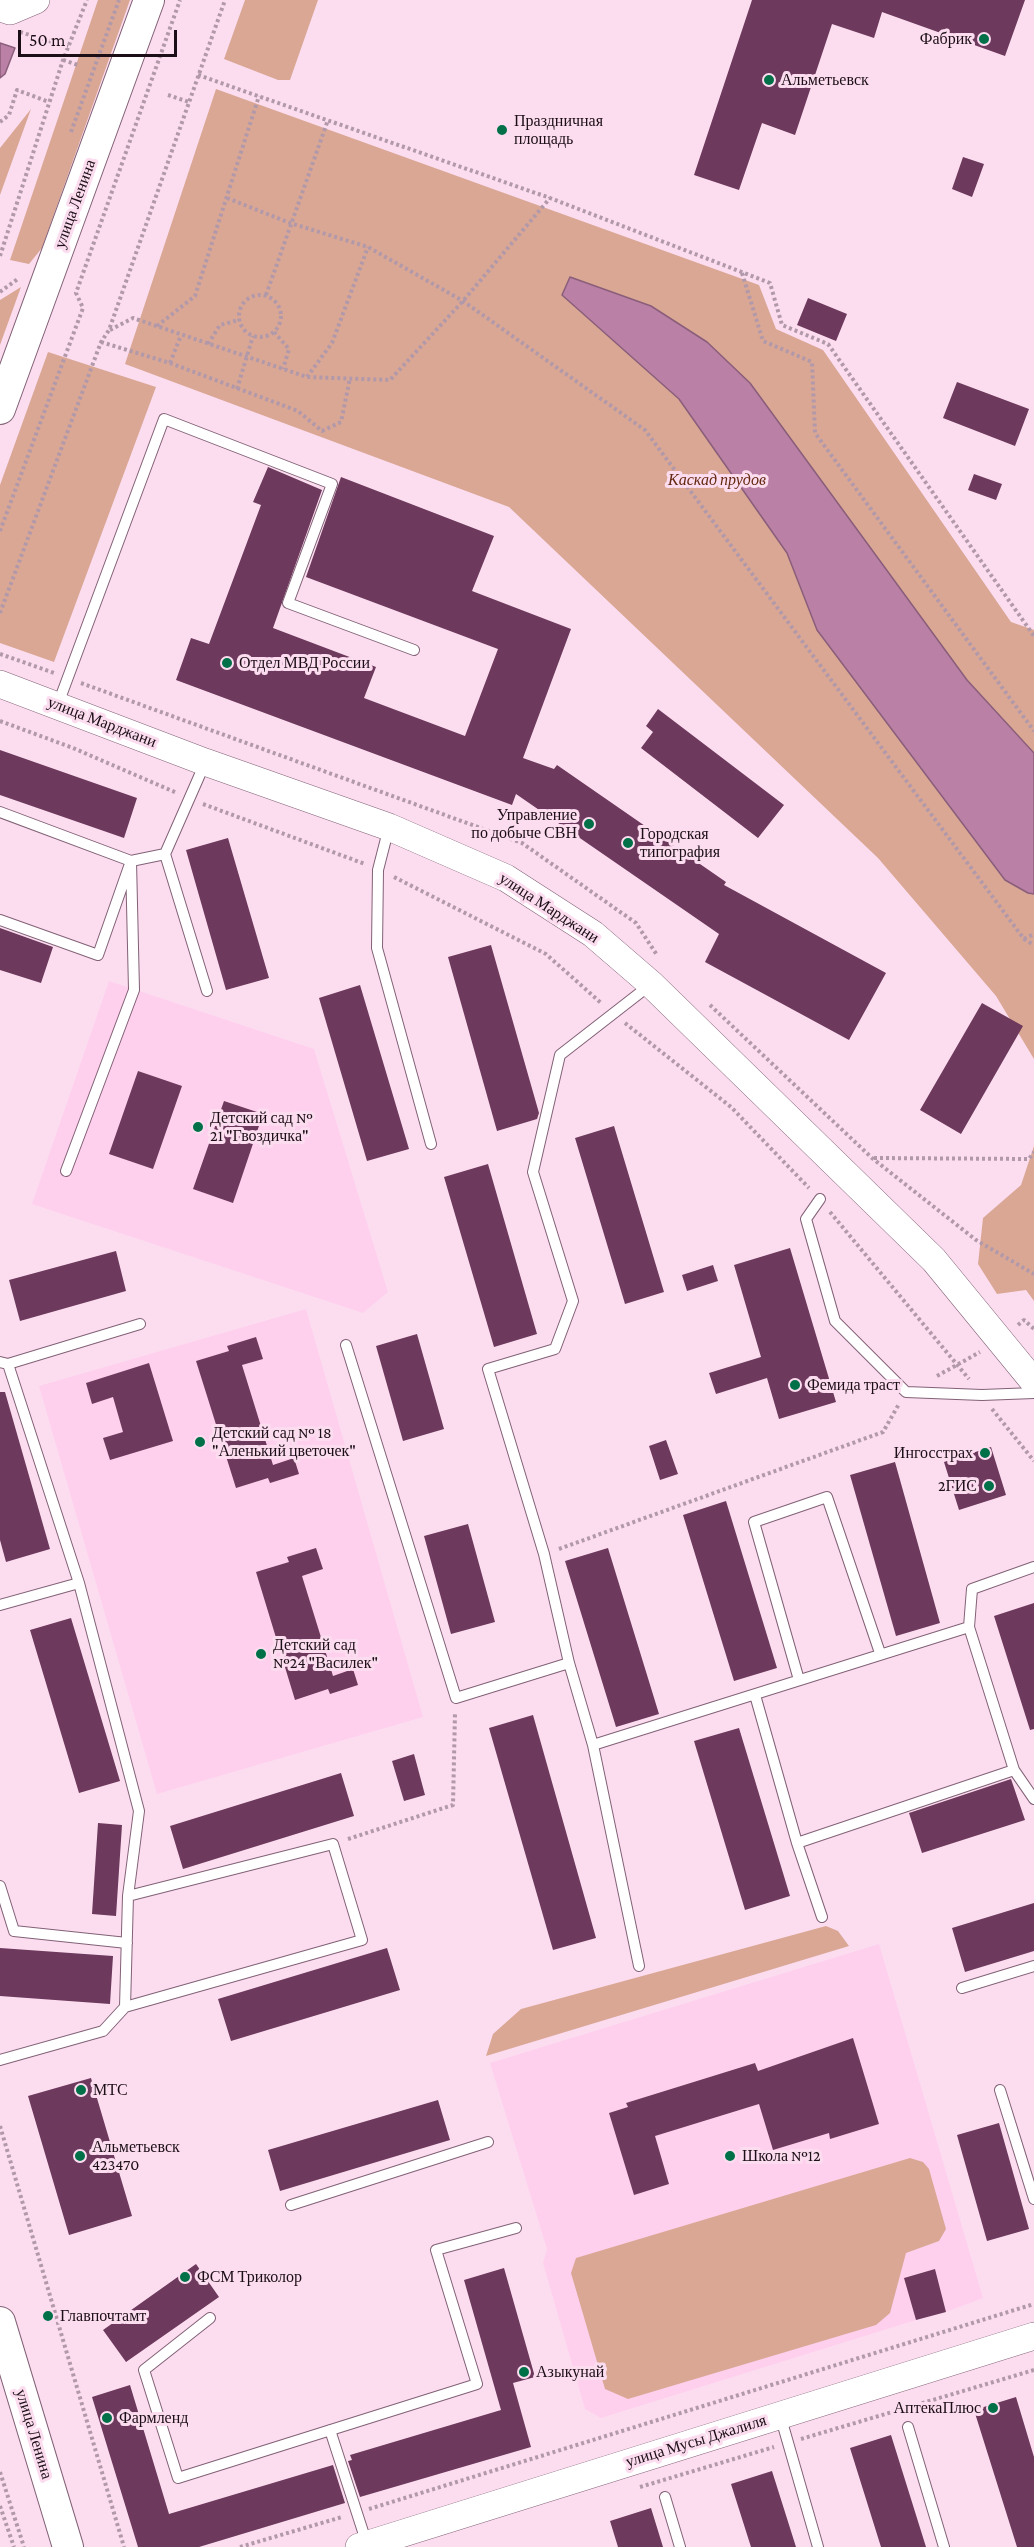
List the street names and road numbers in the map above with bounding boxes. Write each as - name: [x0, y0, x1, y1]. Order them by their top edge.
- street label: улица Ленина: [50, 157, 100, 251]
- street label: улица Марджани: [45, 692, 159, 752]
- street label: улица Марджани: [496, 869, 602, 947]
- street label: улица Ленина: [11, 2387, 57, 2481]
- street label: улица Мусы Джалиля: [623, 2410, 769, 2472]

